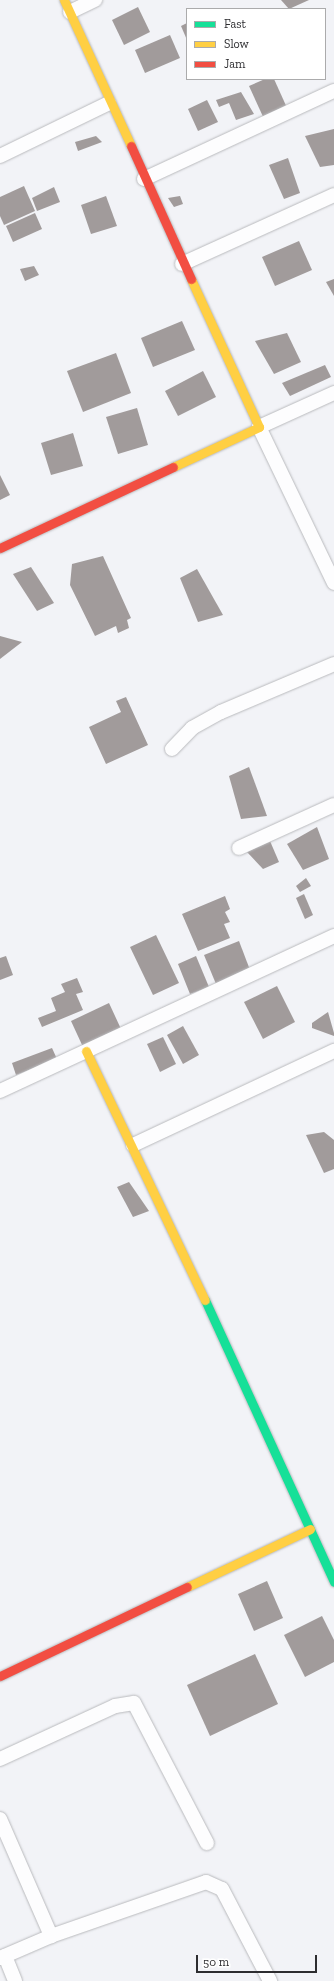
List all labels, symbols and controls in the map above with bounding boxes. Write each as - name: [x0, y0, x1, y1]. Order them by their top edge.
- legend: [186, 8, 326, 80]
- text: Fast: [224, 17, 246, 31]
- text: Slow: [224, 37, 249, 51]
- text: Jam: [224, 57, 245, 71]
- scale bar: [198, 1947, 319, 1973]
- text: 50 m: [203, 1955, 229, 1969]

